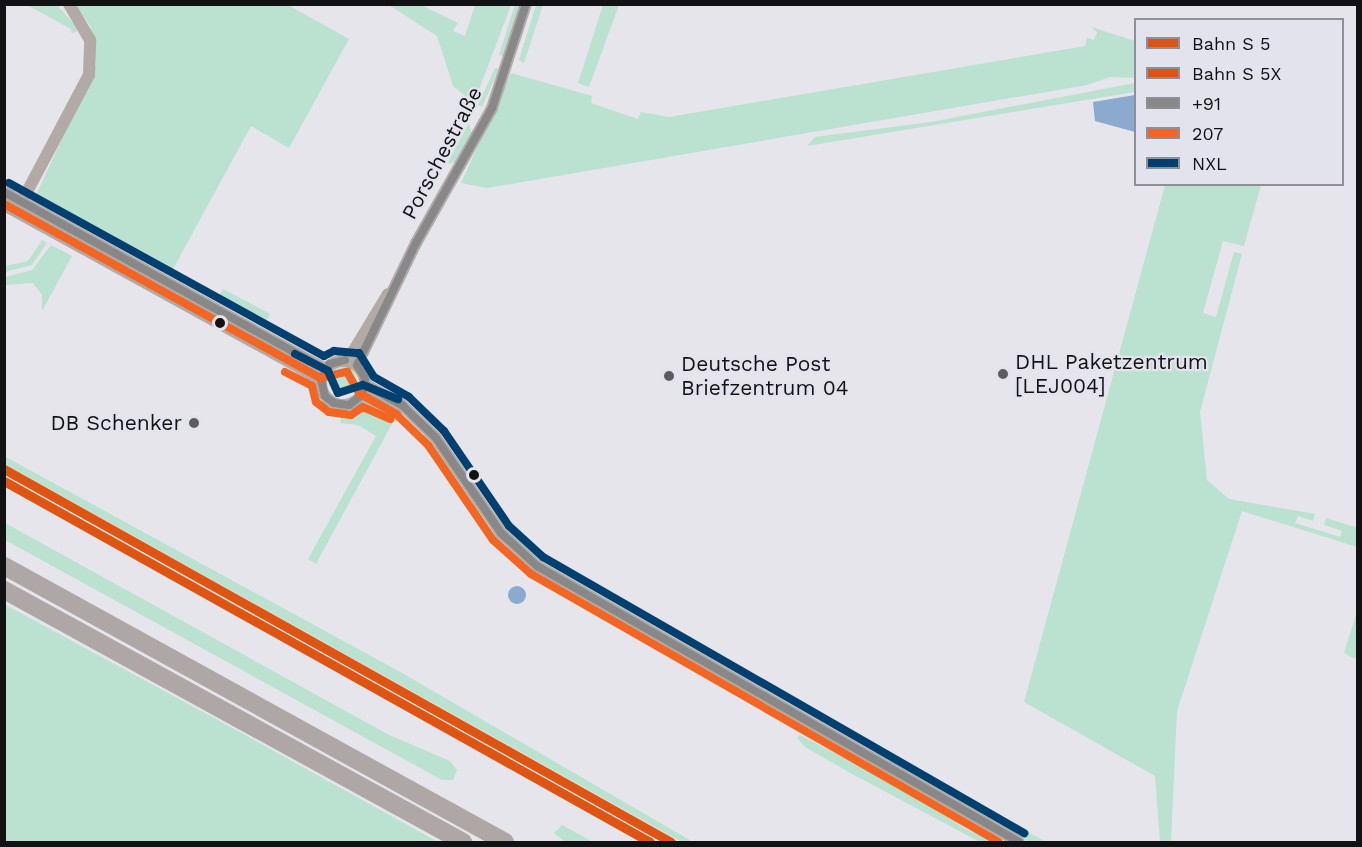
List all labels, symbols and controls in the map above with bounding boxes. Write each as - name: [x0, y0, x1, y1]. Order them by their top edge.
- legend: [1134, 18, 1344, 186]
- text: Bahn S 5: [1192, 33, 1271, 54]
- text: Bahn S 5X: [1192, 63, 1281, 84]
- street label: Porschestraße: [397, 82, 487, 224]
- text: +91: [1192, 93, 1221, 114]
- text: 207: [1192, 123, 1223, 144]
- text: NXL: [1192, 153, 1227, 174]
- unlabelled marker: [214, 317, 226, 329]
- place label: DHL Paketzentrum [LEJ004]: [1015, 349, 1208, 399]
- place label: Deutsche Post Briefzentrum 04: [681, 351, 849, 401]
- marker: DHL Paketzentrum [LEJ004]: [996, 367, 1010, 381]
- marker: Deutsche Post Briefzentrum 04: [662, 369, 676, 383]
- place label: DB Schenker: [50, 410, 182, 436]
- marker: DB Schenker: [187, 416, 201, 430]
- unlabelled marker: [468, 469, 480, 481]

